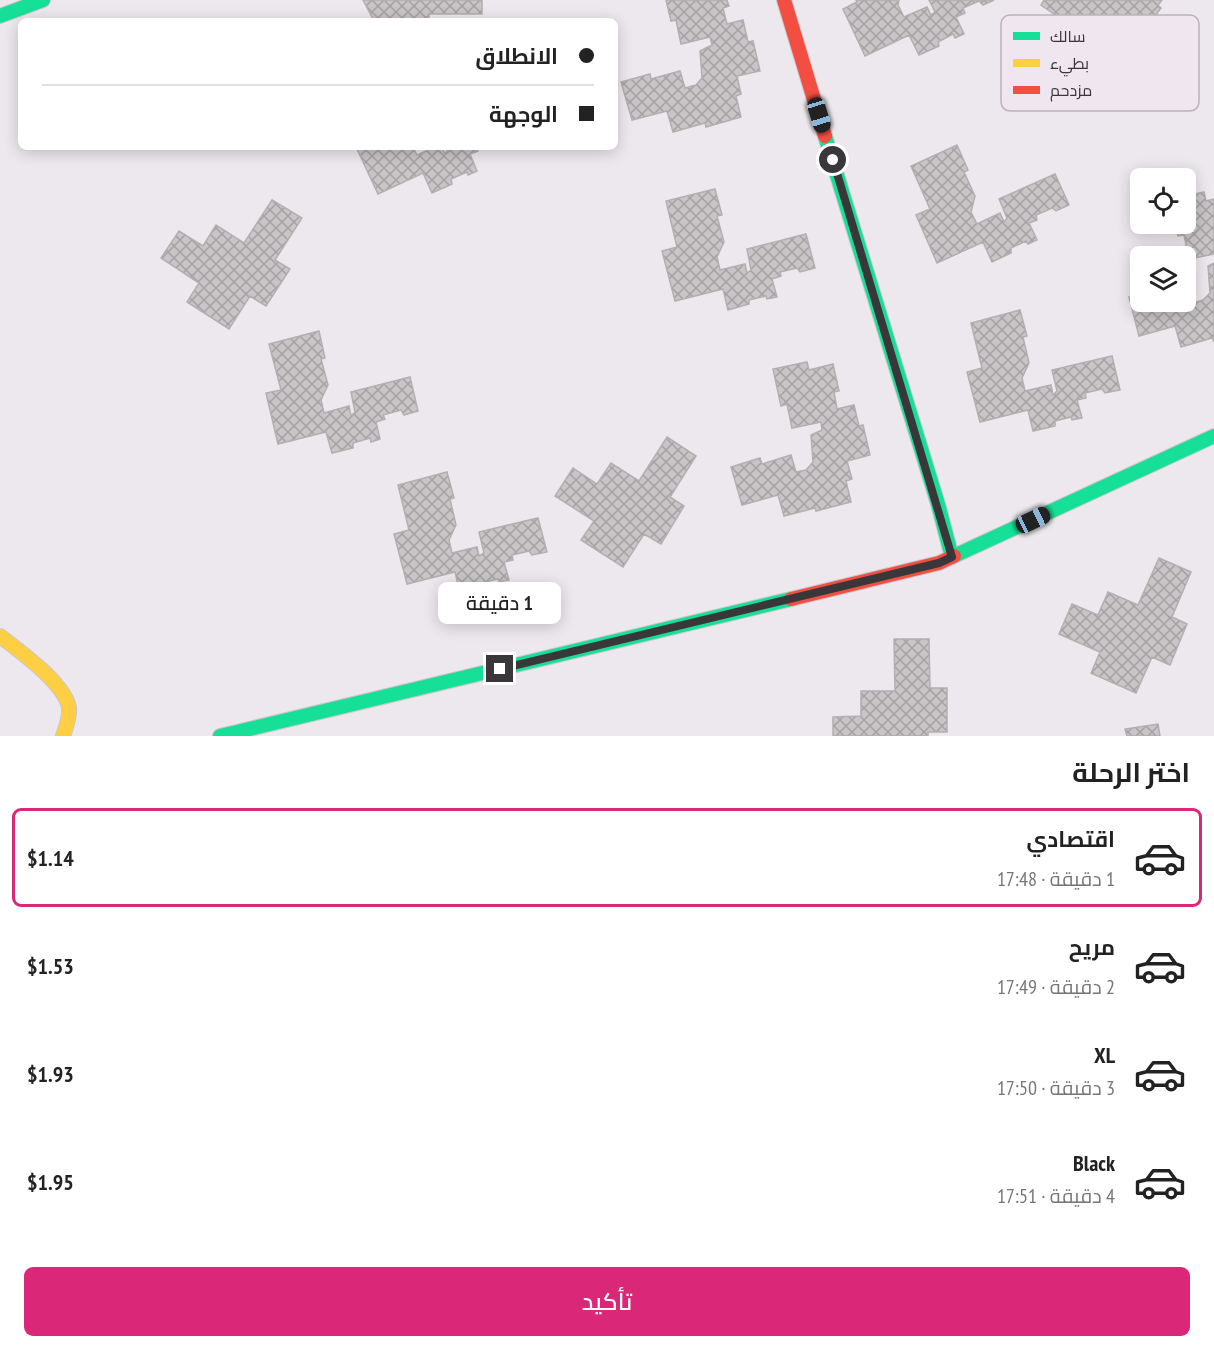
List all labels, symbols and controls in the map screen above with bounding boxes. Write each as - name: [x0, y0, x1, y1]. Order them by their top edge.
- legend: [1001, 15, 1199, 111]
- text: سالك: [1050, 26, 1085, 46]
- text: الانطلاق: [475, 42, 558, 70]
- text: بطيء: [1050, 53, 1089, 77]
- text: مزدحم: [1050, 80, 1092, 102]
- car: [805, 95, 833, 135]
- text: الوجهة: [489, 100, 558, 128]
- route start: [819, 146, 846, 173]
- map controls: [1130, 168, 1196, 312]
- button: locate: [1130, 168, 1196, 234]
- button: layers: [1130, 246, 1196, 312]
- car: [1013, 504, 1053, 536]
- callout: 1 دقيقة: [438, 582, 562, 624]
- text: 1 دقيقة: [466, 590, 533, 616]
- route end: [486, 655, 513, 682]
- text: اختر الرحلة: [1072, 755, 1190, 789]
- text: اقتصادي: [1026, 825, 1115, 853]
- icon: car: [1133, 831, 1187, 885]
- text: $1.14: [27, 844, 74, 872]
- text: 1 دقيقة · 17:48: [997, 866, 1115, 892]
- text: مريح: [1069, 933, 1115, 961]
- icon: car: [1133, 939, 1187, 993]
- text: $1.53: [27, 952, 74, 980]
- text: 2 دقيقة · 17:49: [997, 974, 1115, 1000]
- text: XL: [1094, 1041, 1115, 1069]
- icon: car: [1133, 1047, 1187, 1101]
- text: $1.93: [27, 1060, 74, 1088]
- text: 3 دقيقة · 17:50: [997, 1075, 1115, 1101]
- text: Black: [1073, 1149, 1115, 1177]
- icon: car: [1133, 1155, 1187, 1209]
- text: $1.95: [27, 1168, 74, 1196]
- text: 4 دقيقة · 17:51: [997, 1183, 1115, 1209]
- button: تأكيد: [24, 1267, 1190, 1336]

